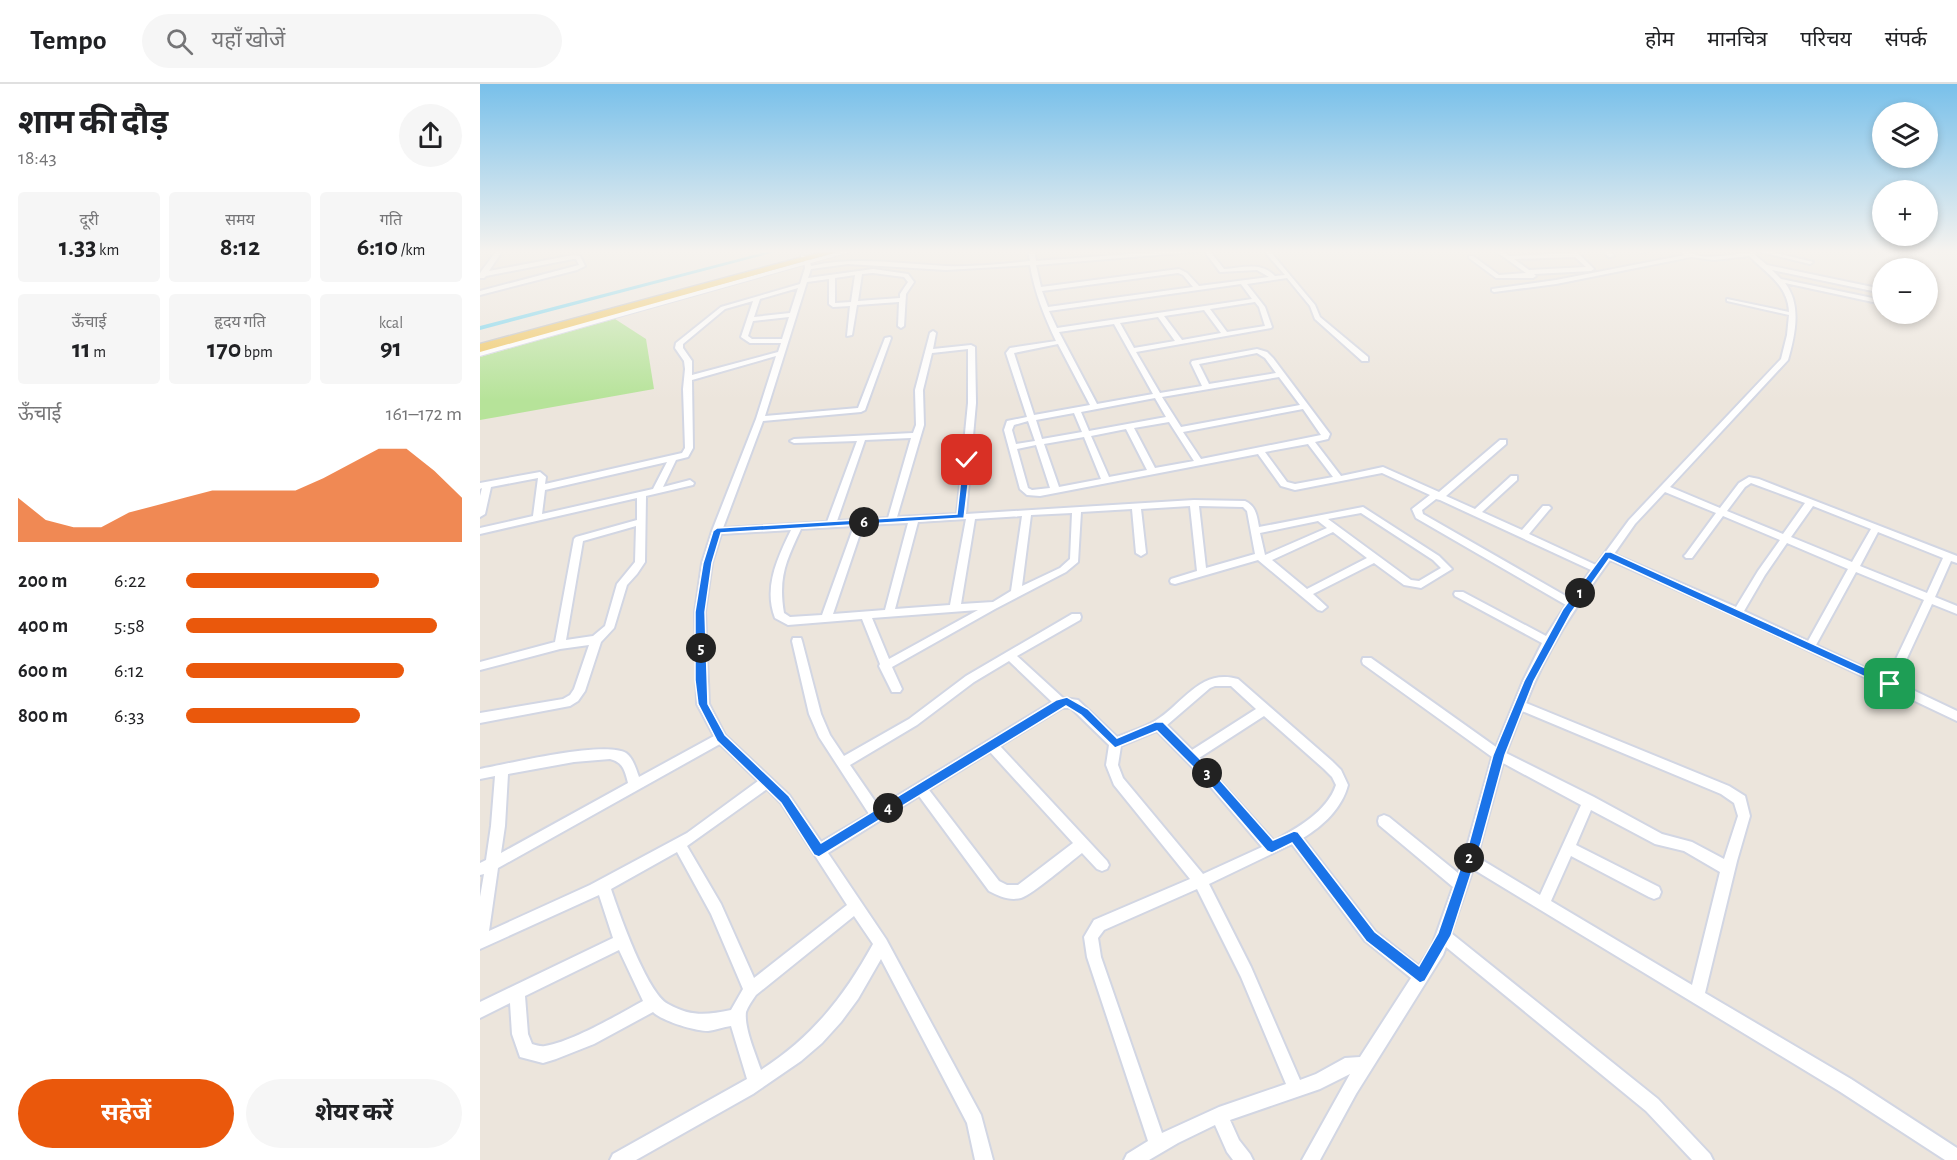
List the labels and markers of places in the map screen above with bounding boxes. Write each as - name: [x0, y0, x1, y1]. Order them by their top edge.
- pin: [941, 434, 992, 485]
- pin: 6: [849, 507, 879, 537]
- pin: 1: [1565, 578, 1595, 608]
- pin: 5: [686, 633, 716, 663]
- pin: [1864, 658, 1915, 709]
- pin: 3: [1192, 758, 1222, 788]
- pin: 4: [873, 793, 903, 823]
- pin: 2: [1454, 843, 1484, 873]

